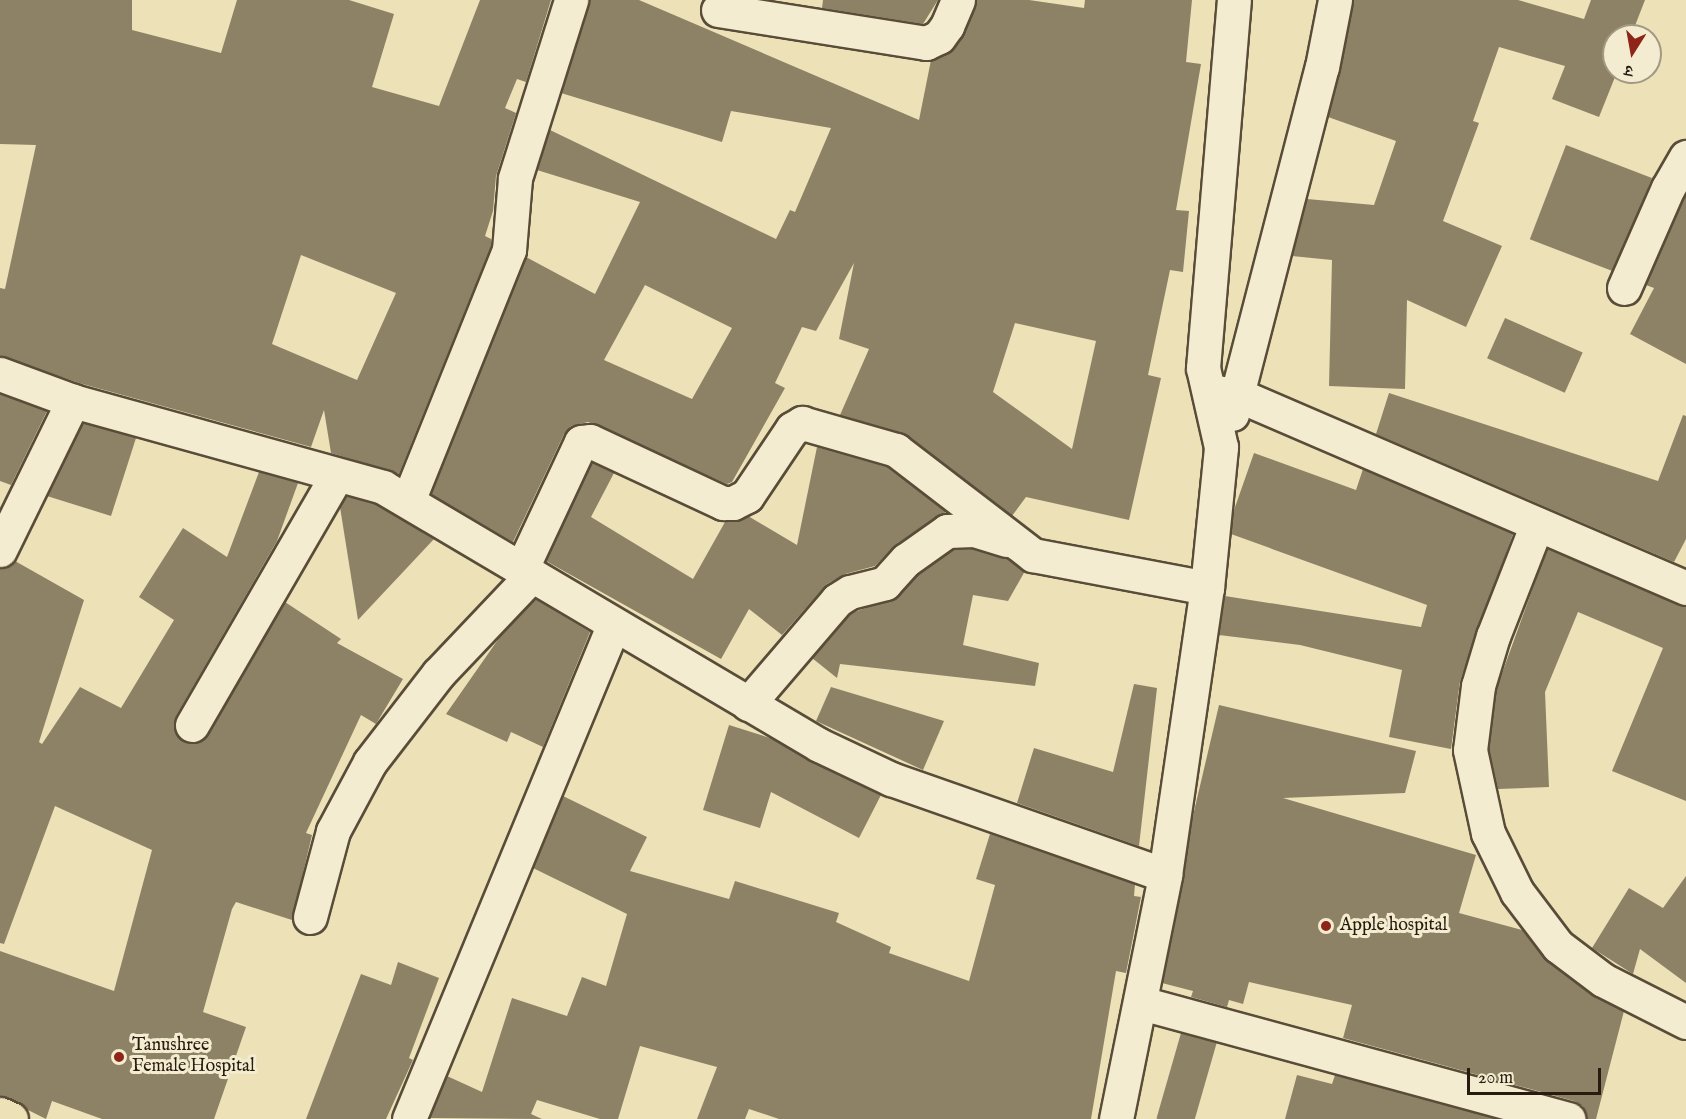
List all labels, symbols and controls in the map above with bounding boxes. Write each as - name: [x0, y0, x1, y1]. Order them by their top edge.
- north arrow: [1602, 24, 1662, 84]
- text: उ: [1623, 59, 1635, 80]
- place label: Apple hospital: [1340, 915, 1448, 937]
- marker: Apple hospital: [1317, 917, 1335, 935]
- place label: Tanushree Female Hospital: [132, 1036, 255, 1078]
- marker: Tanushree Female Hospital: [110, 1048, 128, 1066]
- scale bar: [1470, 1056, 1604, 1094]
- text: 20 m: [1478, 1067, 1513, 1090]

